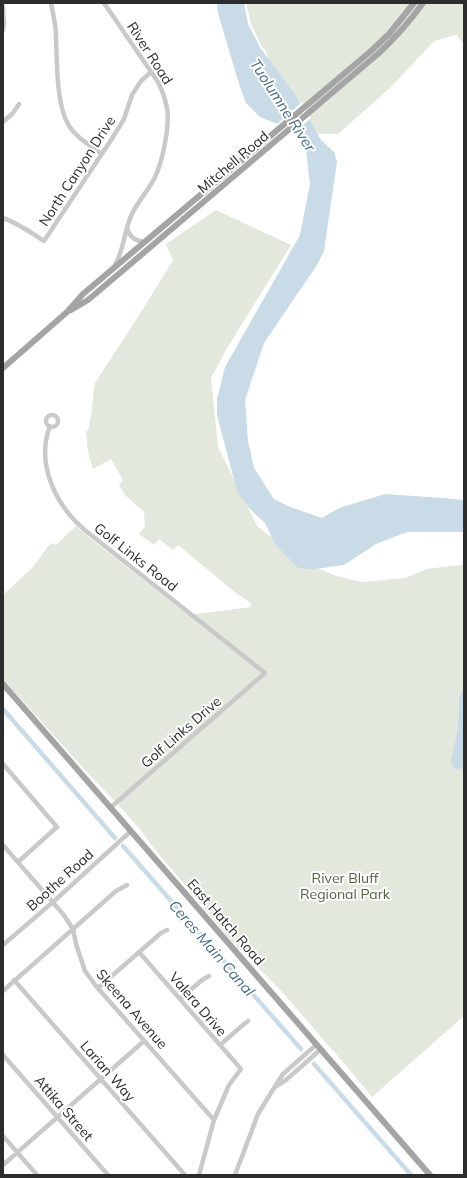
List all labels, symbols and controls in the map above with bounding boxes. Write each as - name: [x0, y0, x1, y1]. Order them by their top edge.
- street label: River Road: [123, 18, 177, 88]
- water label: Tuolumne River: [246, 55, 320, 155]
- street label: North Canyon Drive: [35, 113, 119, 229]
- street label: Mitchell Road: [194, 127, 272, 197]
- street label: Golf Links Road: [91, 519, 181, 595]
- street label: Golf Links Drive: [137, 692, 225, 772]
- street label: Boothe Road: [23, 845, 97, 915]
- park label: River Bluff Regional Park: [300, 869, 391, 903]
- street label: East Hatch Road: [183, 875, 269, 969]
- water label: Ceres Main Canal: [165, 896, 259, 1000]
- street label: Skeena Avenue: [92, 965, 172, 1053]
- street label: Valera Drive: [165, 968, 231, 1040]
- street label: Larian Way: [77, 1037, 140, 1106]
- street label: Attika Street: [31, 1072, 97, 1145]

